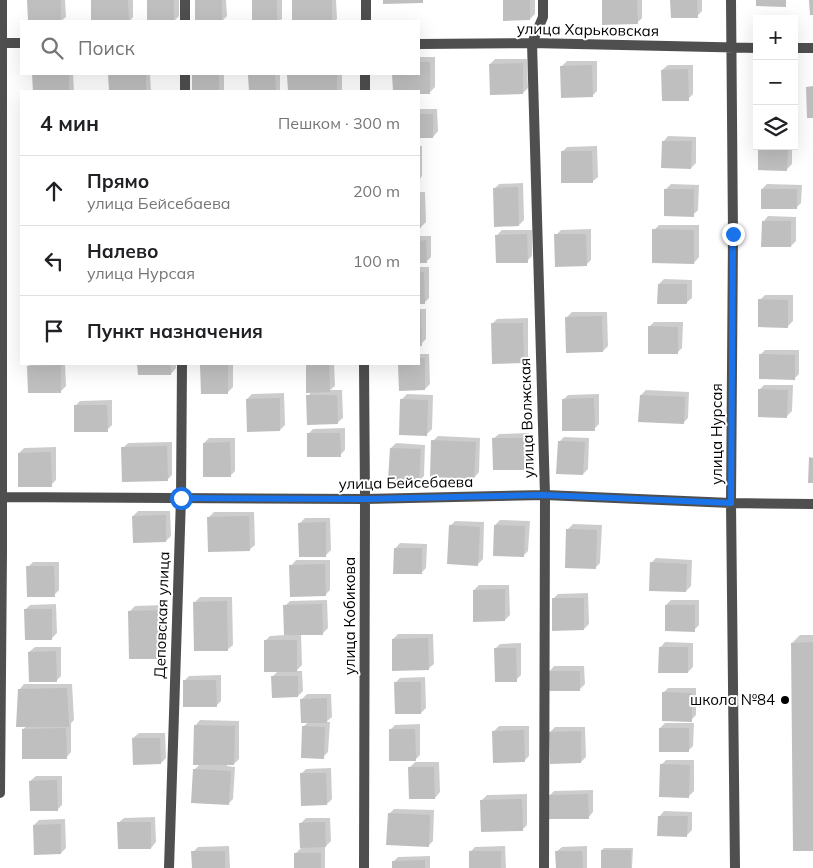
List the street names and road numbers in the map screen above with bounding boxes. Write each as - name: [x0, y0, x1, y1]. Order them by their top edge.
- street label: улица Харьковская: [517, 19, 659, 40]
- street label: улица Волжская: [515, 358, 538, 478]
- street label: улица Нурсая: [707, 383, 726, 485]
- street label: улица Бейсебаева: [339, 472, 473, 493]
- street label: Деповская улица: [150, 551, 173, 679]
- street label: улица Кобикова: [340, 557, 359, 675]

